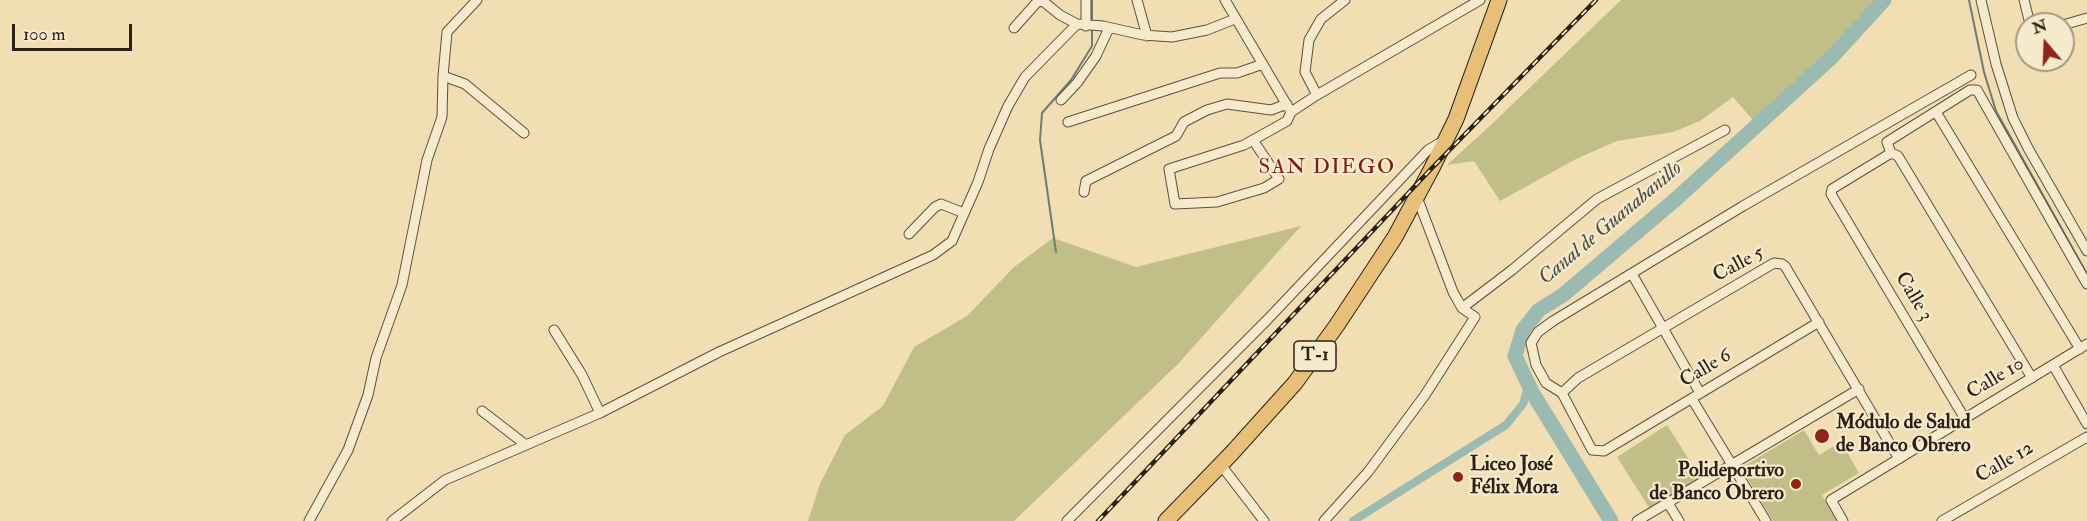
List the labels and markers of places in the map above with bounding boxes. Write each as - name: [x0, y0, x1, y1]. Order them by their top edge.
- place label: Módulo de Salud de Banco Obrero: [1836, 412, 1971, 459]
- marker: Módulo de Salud de Banco Obrero: [1813, 427, 1831, 445]
- place label: Liceo José Félix Mora: [1470, 454, 1558, 501]
- place label: Polideportivo de Banco Obrero: [1649, 460, 1784, 507]
- marker: Liceo José Félix Mora: [1451, 470, 1465, 484]
- marker: Polideportivo de Banco Obrero: [1789, 477, 1803, 491]

